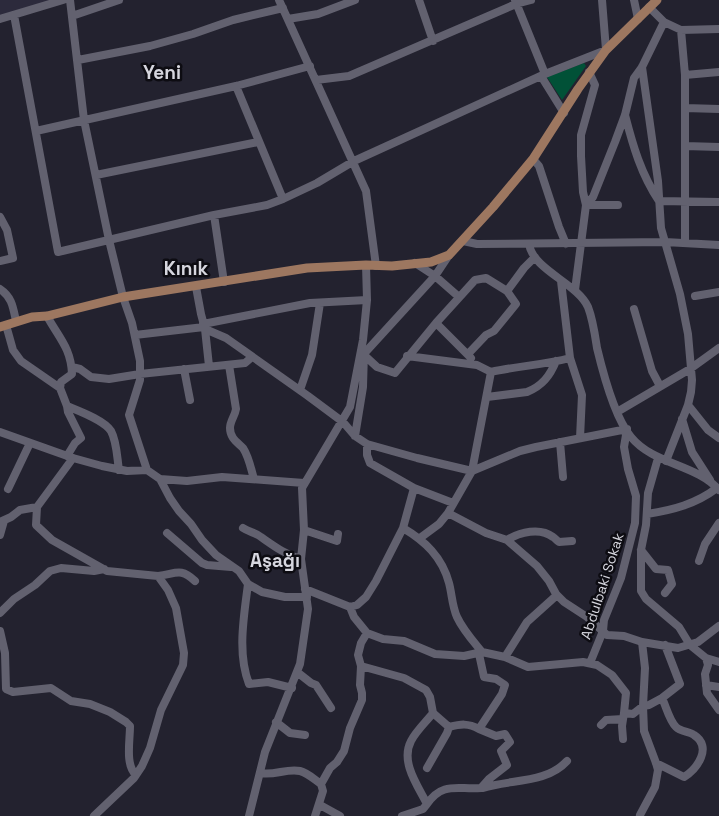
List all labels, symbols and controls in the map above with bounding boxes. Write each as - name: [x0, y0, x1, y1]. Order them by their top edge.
- district label: Yeni: [143, 60, 181, 85]
- district label: Kınık: [164, 256, 208, 281]
- street label: Abdulbaki Sokak: [576, 530, 628, 641]
- district label: Aşağı: [250, 548, 300, 573]

